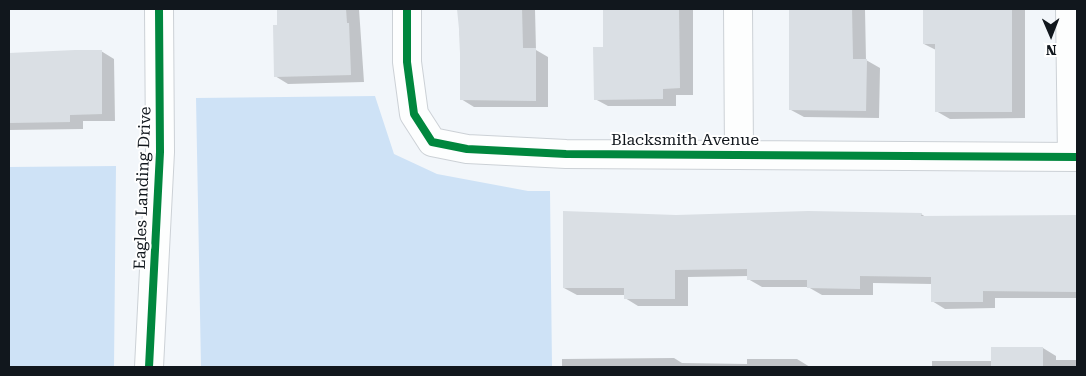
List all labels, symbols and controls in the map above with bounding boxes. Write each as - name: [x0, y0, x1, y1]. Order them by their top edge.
- north arrow: [1026, 10, 1076, 60]
- text: N: [1046, 42, 1057, 58]
- street label: Eagles Landing Drive: [131, 106, 155, 270]
- street label: Blacksmith Avenue: [611, 130, 759, 150]

